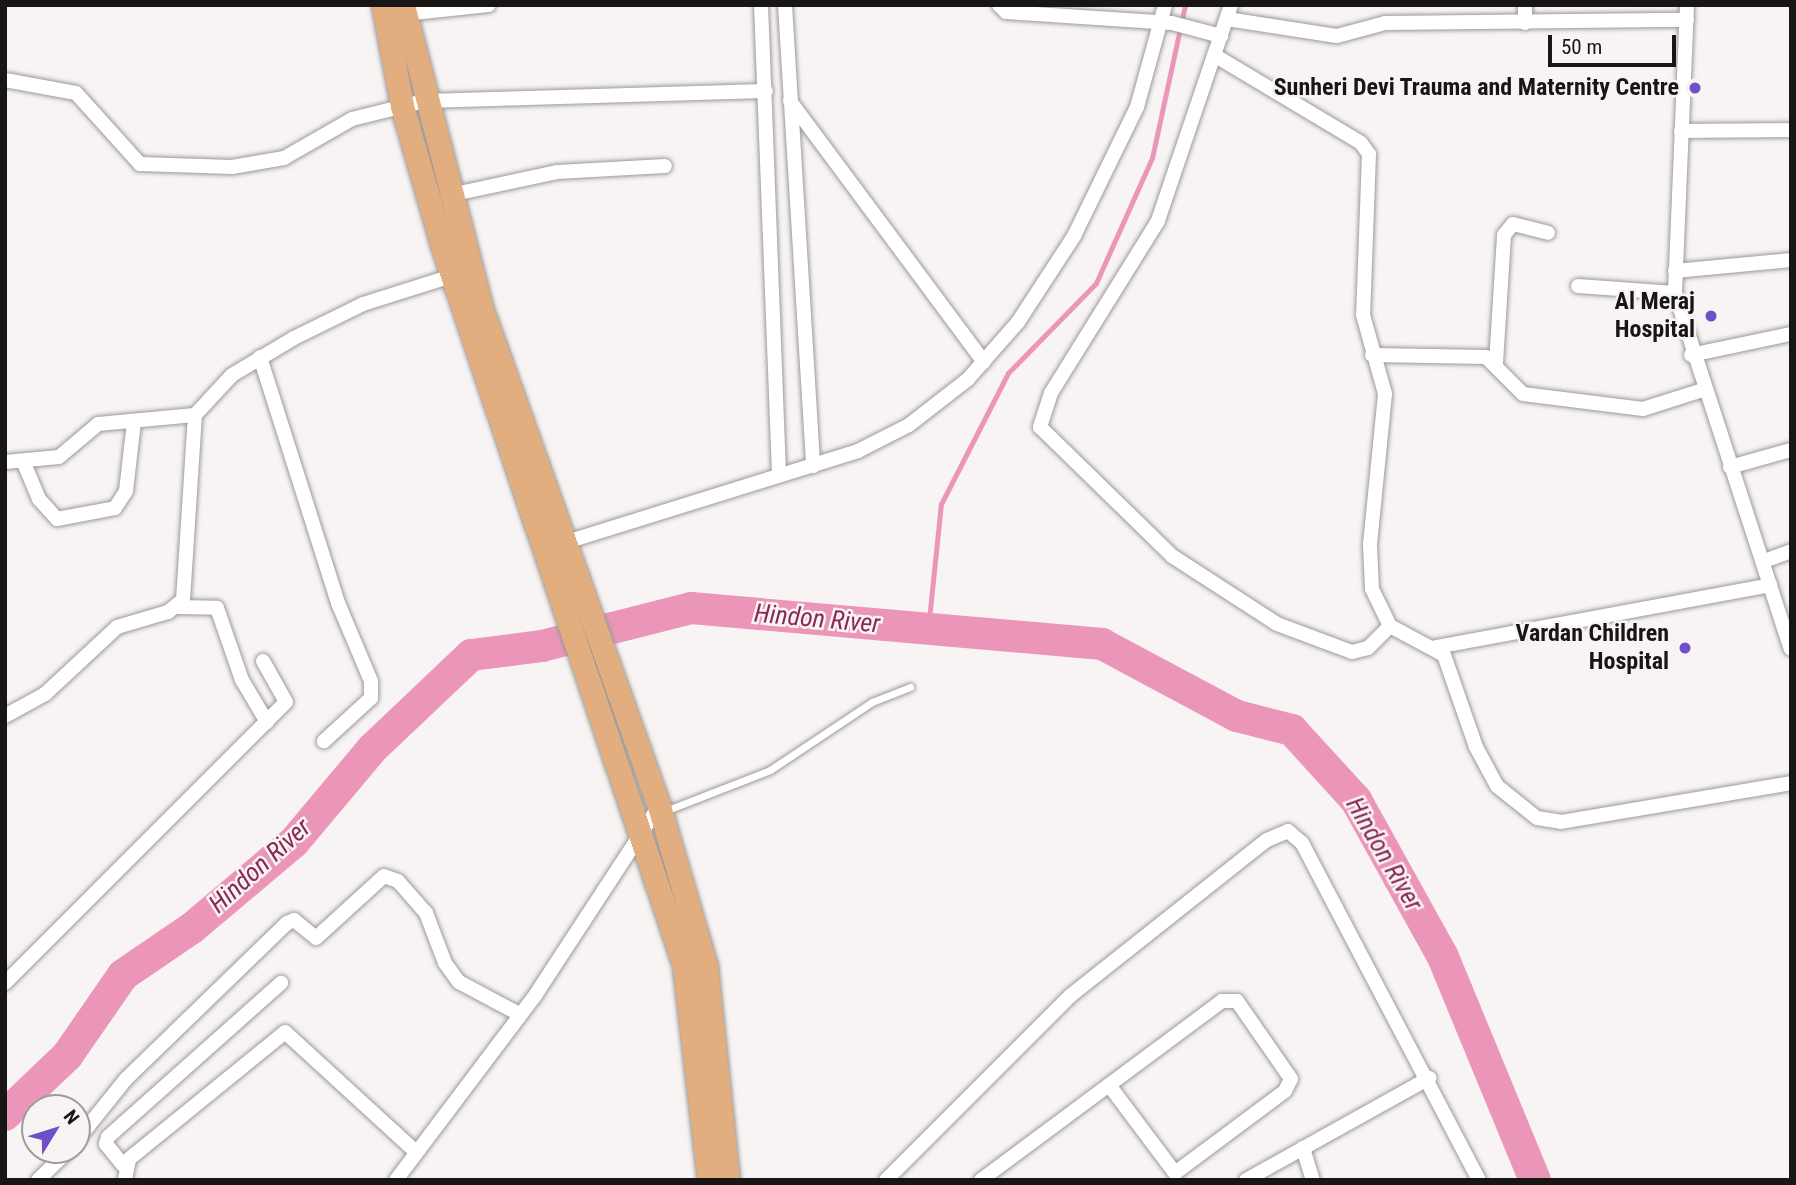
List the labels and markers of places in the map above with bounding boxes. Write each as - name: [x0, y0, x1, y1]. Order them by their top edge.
- place label: Sunheri Devi Trauma and Maternity Centre: [1273, 74, 1679, 102]
- marker: Sunheri Devi Trauma and Maternity Centre: [1685, 78, 1705, 98]
- place label: Al Meraj Hospital: [1615, 288, 1695, 344]
- marker: Al Meraj Hospital: [1701, 306, 1721, 326]
- place label: Vardan Children Hospital: [1516, 620, 1669, 676]
- marker: Vardan Children Hospital: [1675, 638, 1695, 658]

